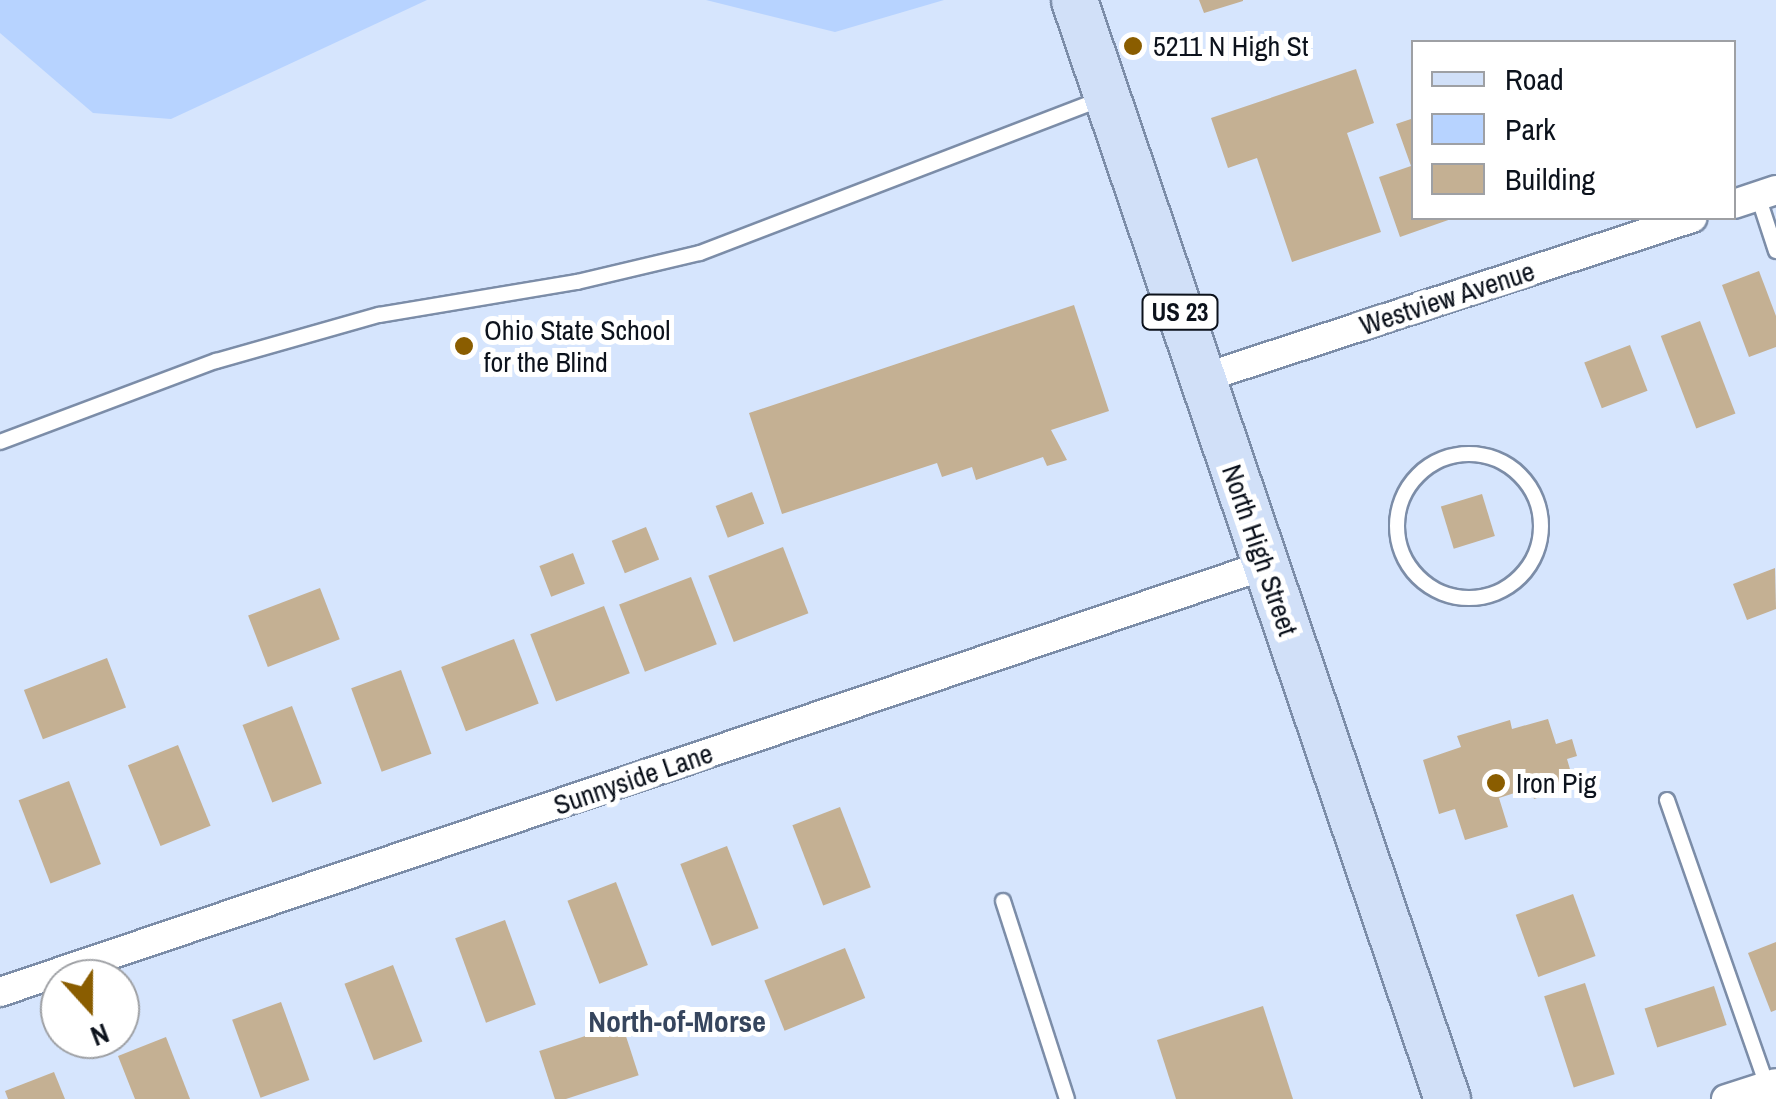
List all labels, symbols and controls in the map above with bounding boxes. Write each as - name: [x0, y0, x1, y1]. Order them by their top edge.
- place label: 5211 N High St: [1153, 29, 1308, 63]
- marker: 5211 N High St: [1122, 35, 1144, 57]
- legend: [1411, 40, 1736, 220]
- text: Road: [1505, 59, 1564, 99]
- text: Park: [1505, 109, 1556, 149]
- text: Building: [1505, 159, 1595, 199]
- street label: Westview Avenue: [1355, 254, 1539, 342]
- road number: US 23: [1140, 292, 1220, 332]
- place label: Ohio State School for the Blind: [484, 313, 670, 379]
- marker: Ohio State School for the Blind: [453, 335, 475, 357]
- street label: North High Street: [1215, 460, 1305, 640]
- street label: Sunnyside Lane: [549, 736, 717, 822]
- place label: Iron Pig: [1516, 766, 1596, 800]
- marker: Iron Pig: [1485, 772, 1507, 794]
- north arrow: [40, 959, 140, 1059]
- district label: North-of-Morse: [588, 1003, 766, 1039]
- text: N: [85, 1014, 115, 1056]

